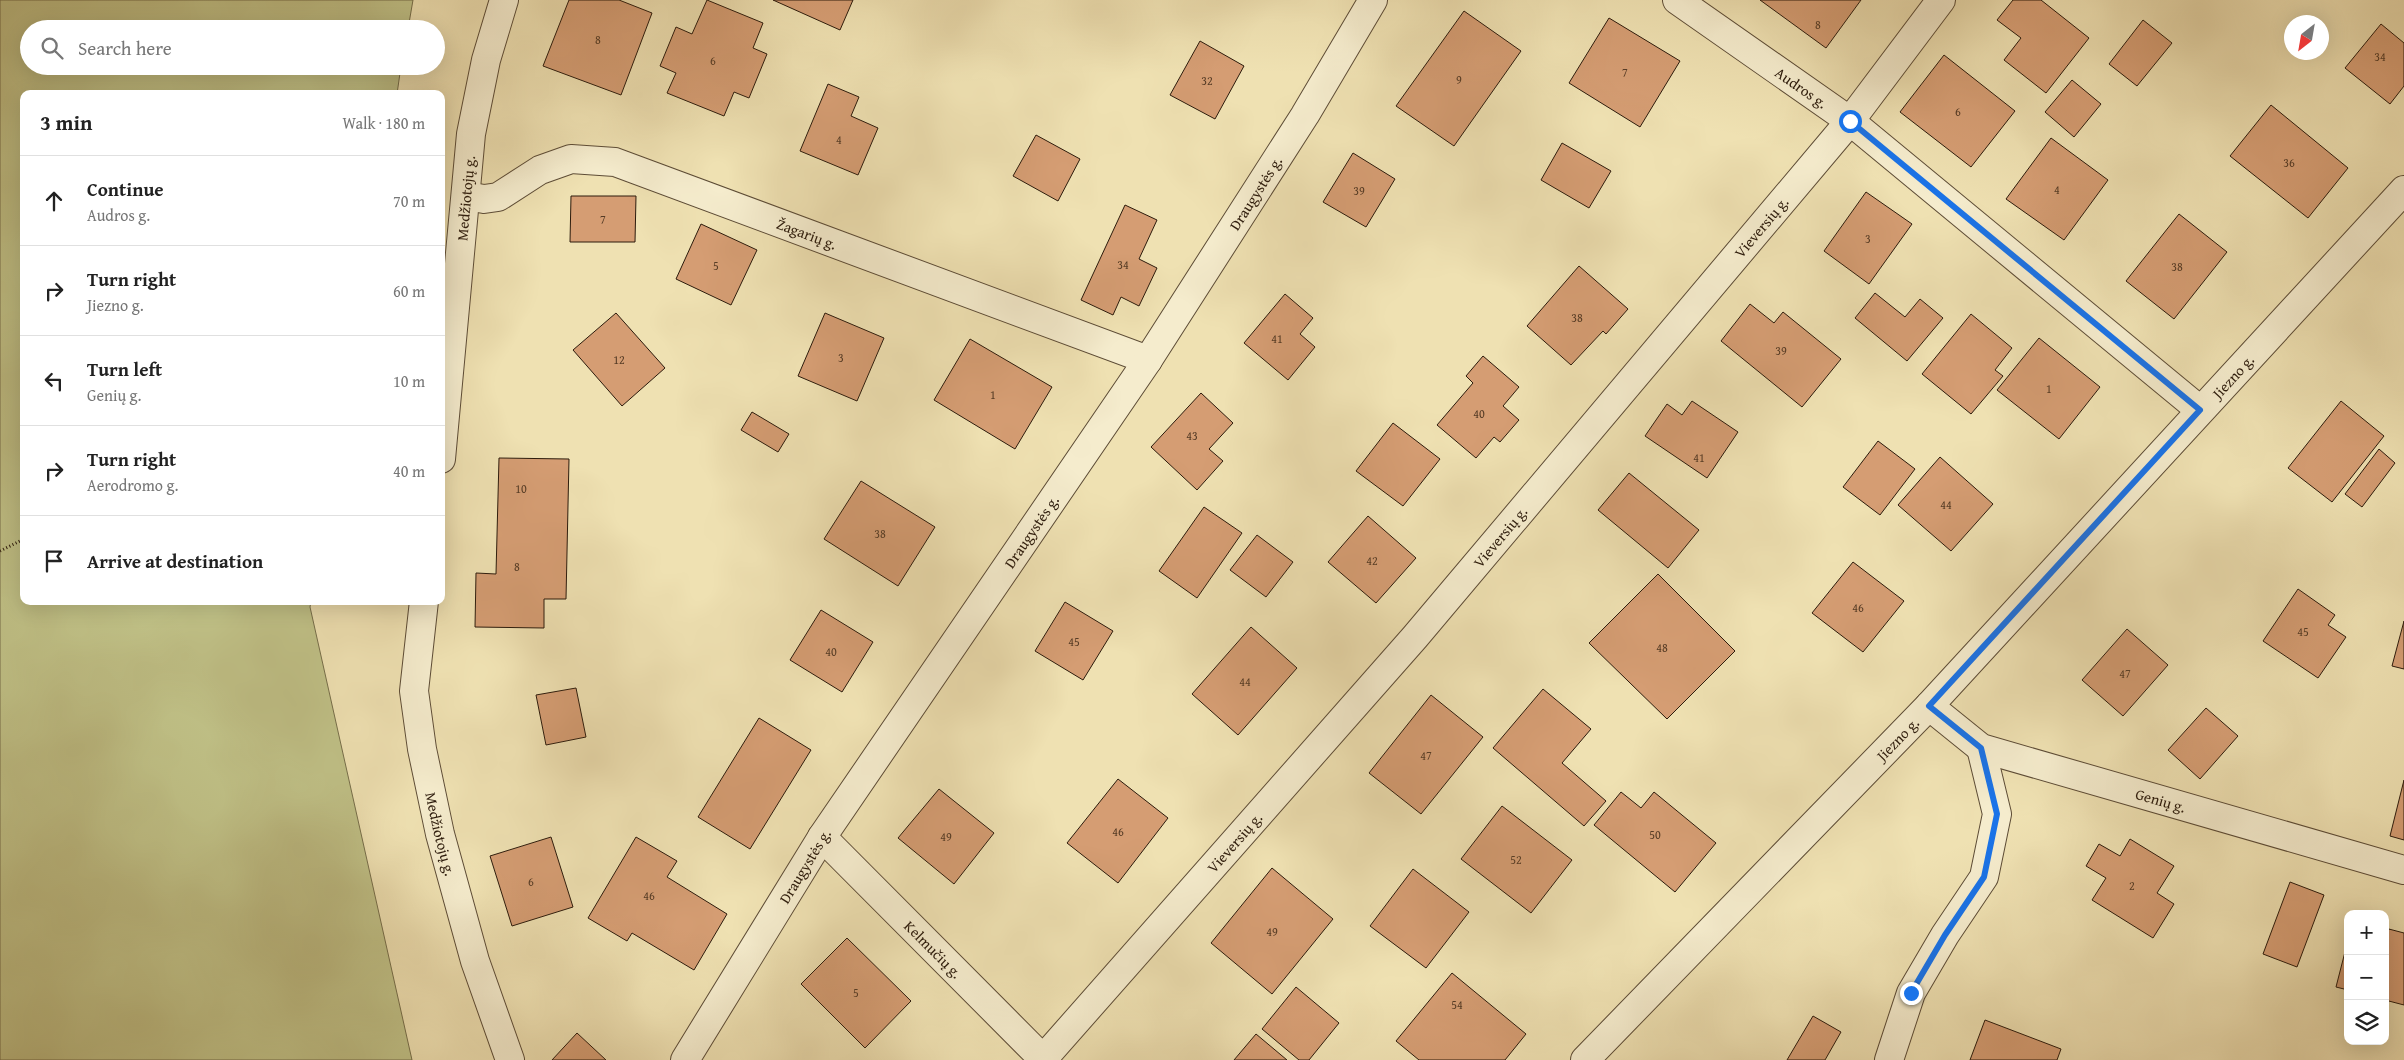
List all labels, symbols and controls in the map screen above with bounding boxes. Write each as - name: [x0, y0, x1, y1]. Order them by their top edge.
- north arrow: [2284, 15, 2329, 60]
- house number: 8: [1815, 16, 1821, 33]
- search box: [20, 20, 445, 75]
- house number: 8: [595, 31, 601, 48]
- icon: search: [38, 34, 66, 62]
- text: Search here: [78, 34, 172, 62]
- house number: 34: [2374, 48, 2386, 65]
- house number: 6: [710, 52, 716, 69]
- street label: Audros g.: [1771, 62, 1832, 113]
- house number: 7: [1622, 64, 1628, 81]
- house number: 9: [1456, 71, 1462, 88]
- house number: 32: [1201, 72, 1213, 89]
- house number: 6: [1955, 103, 1961, 120]
- text: 3 min: [40, 107, 92, 138]
- route start: [1839, 110, 1862, 133]
- text: Walk · 180 m: [342, 111, 425, 135]
- house number: 4: [836, 131, 842, 148]
- street label: Draugystės g.: [1224, 152, 1287, 234]
- house number: 36: [2283, 154, 2295, 171]
- street label: Medžiotojų g.: [451, 155, 479, 242]
- text: Continue: [87, 175, 164, 203]
- house number: 4: [2054, 181, 2060, 198]
- house number: 39: [1353, 182, 1365, 199]
- icon: ahead: [40, 187, 68, 215]
- text: 70 m: [393, 189, 425, 213]
- street label: Vieversių g.: [1729, 192, 1793, 262]
- text: Audros g.: [87, 203, 150, 227]
- house number: 7: [600, 211, 606, 228]
- street label: Žagarių g.: [774, 213, 840, 254]
- house number: 3: [1865, 230, 1871, 247]
- house number: 34: [1117, 256, 1129, 273]
- house number: 5: [713, 257, 719, 274]
- house number: 38: [2171, 258, 2183, 275]
- text: Turn right: [87, 265, 176, 293]
- icon: right: [40, 277, 68, 305]
- text: 60 m: [393, 279, 425, 303]
- text: Jiezno g.: [87, 293, 144, 317]
- house number: 38: [1571, 309, 1583, 326]
- house number: 41: [1271, 330, 1283, 347]
- house number: 39: [1775, 342, 1787, 359]
- house number: 3: [838, 349, 844, 366]
- street label: Jiezno g.: [2206, 349, 2258, 404]
- house number: 12: [613, 351, 625, 368]
- text: Turn left: [87, 355, 162, 383]
- icon: left: [40, 367, 68, 395]
- text: 10 m: [393, 369, 425, 393]
- house number: 1: [2046, 380, 2052, 397]
- text: Genių g.: [87, 383, 141, 407]
- house number: 1: [990, 386, 996, 403]
- house number: 40: [1473, 405, 1485, 422]
- house number: 43: [1186, 427, 1198, 444]
- text: Turn right: [87, 445, 176, 473]
- house number: 41: [1693, 449, 1705, 466]
- icon: right: [40, 457, 68, 485]
- text: 40 m: [393, 459, 425, 483]
- text: Aerodromo g.: [87, 473, 178, 497]
- house number: 10: [515, 480, 527, 497]
- street label: Draugystės g.: [999, 491, 1063, 572]
- house number: 44: [1940, 496, 1952, 513]
- street label: Vieversių g.: [1468, 501, 1532, 572]
- house number: 38: [874, 525, 886, 542]
- icon: arrive: [40, 547, 68, 575]
- text: Arrive at destination: [87, 547, 263, 575]
- house number: 42: [1366, 552, 1378, 569]
- house number: 8: [514, 558, 520, 575]
- house number: 46: [1852, 599, 1864, 616]
- house number: 45: [2297, 623, 2309, 640]
- house number: 45: [1068, 633, 1080, 650]
- house number: 48: [1656, 639, 1668, 656]
- house number: 40: [825, 643, 837, 660]
- house number: 47: [2119, 665, 2131, 682]
- house number: 44: [1239, 673, 1251, 690]
- street label: Jiezno g.: [1870, 712, 1923, 766]
- house number: 47: [1420, 747, 1432, 764]
- street label: Genių g.: [2133, 783, 2188, 817]
- street label: Medžiotojų g.: [421, 790, 461, 878]
- street label: Vieversių g.: [1202, 807, 1267, 877]
- house number: 46: [1112, 823, 1124, 840]
- street label: Draugystės g.: [773, 824, 835, 907]
- house number: 50: [1649, 826, 1661, 843]
- house number: 49: [940, 828, 952, 845]
- house number: 52: [1510, 851, 1522, 868]
- house number: 6: [528, 873, 534, 890]
- house number: 2: [2129, 877, 2135, 894]
- house number: 46: [643, 887, 655, 904]
- map controls: [2344, 910, 2389, 1045]
- button: +: [2344, 910, 2389, 955]
- street label: Kelmučių g.: [900, 915, 967, 983]
- house number: 49: [1266, 923, 1278, 940]
- button: −: [2344, 955, 2389, 1000]
- route end: [1900, 982, 1923, 1005]
- house number: 5: [853, 984, 859, 1001]
- house number: 54: [1451, 996, 1463, 1013]
- button: layers: [2344, 1000, 2389, 1045]

